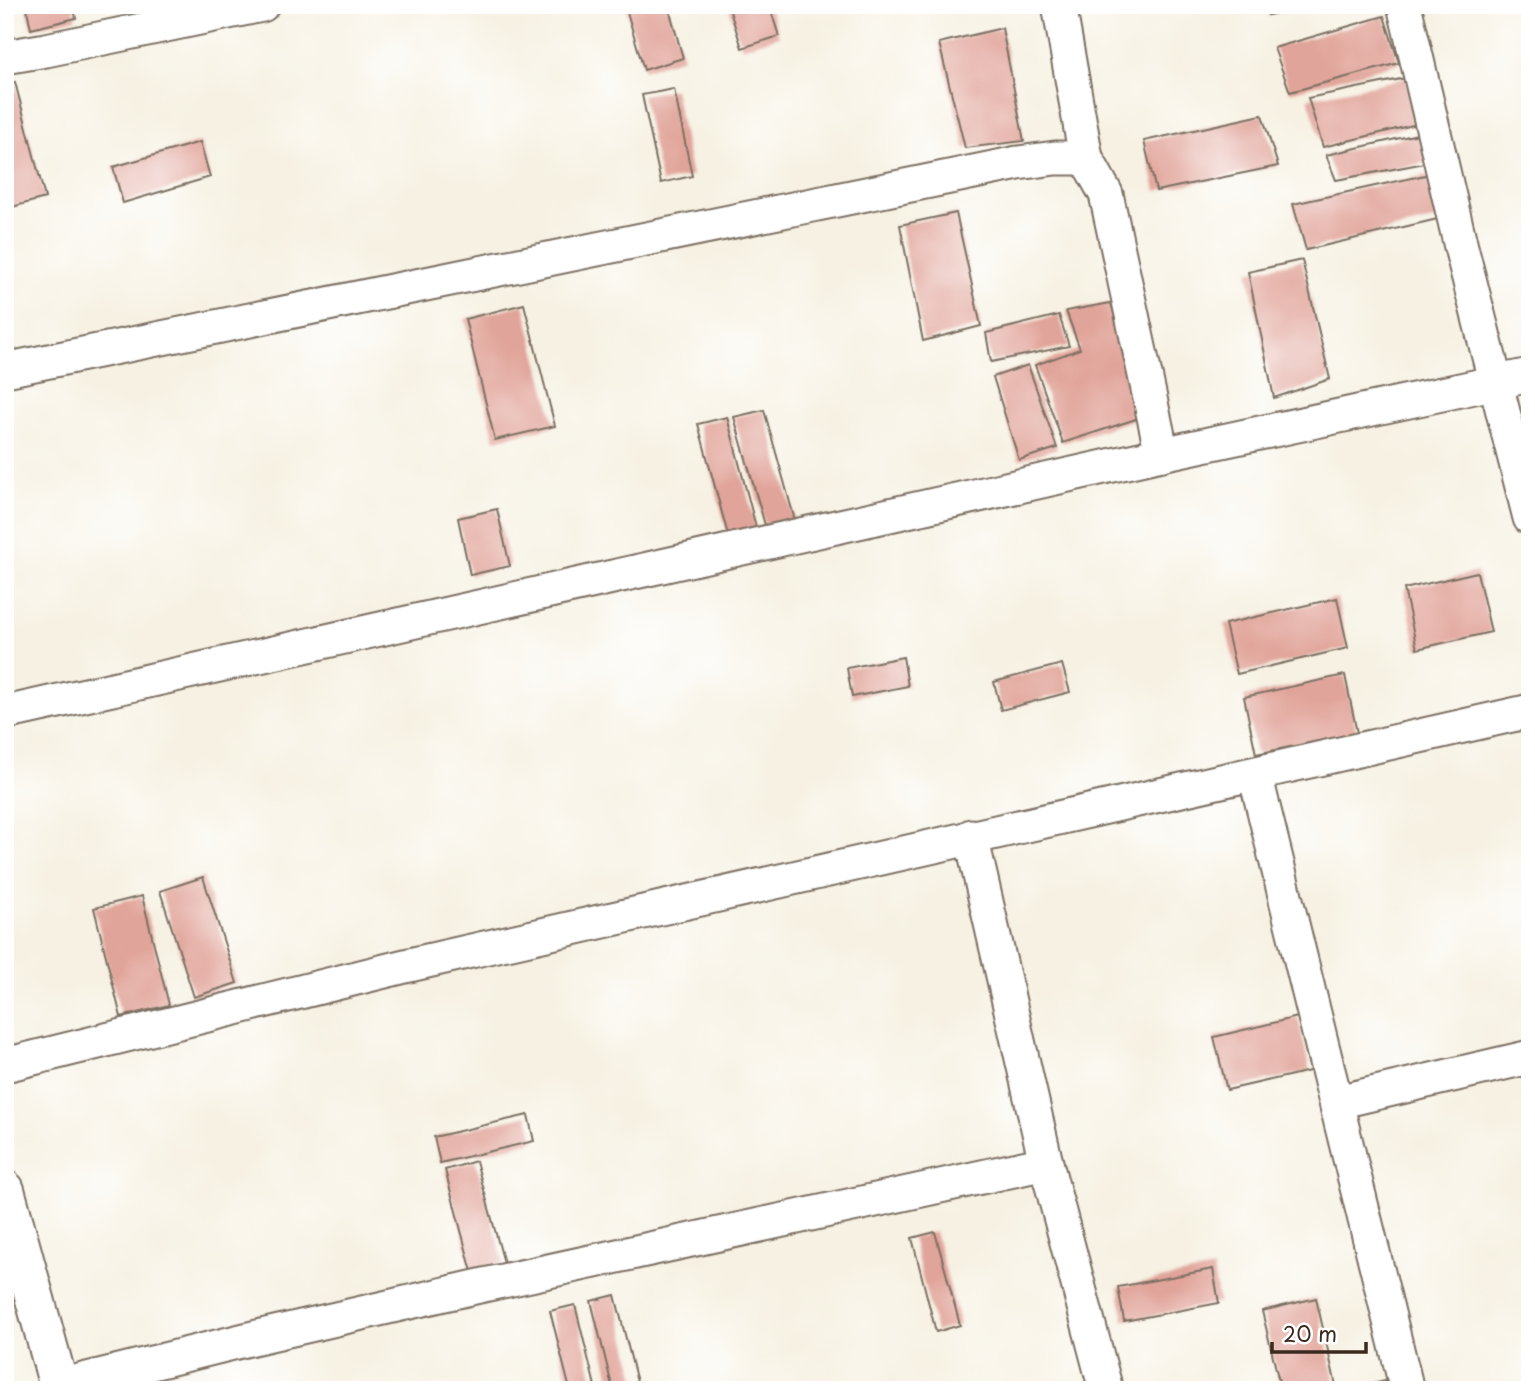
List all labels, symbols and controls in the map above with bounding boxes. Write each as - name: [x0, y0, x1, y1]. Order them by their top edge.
- scale bar: [1272, 1311, 1367, 1355]
- text: 20 m: [1283, 1317, 1337, 1349]

